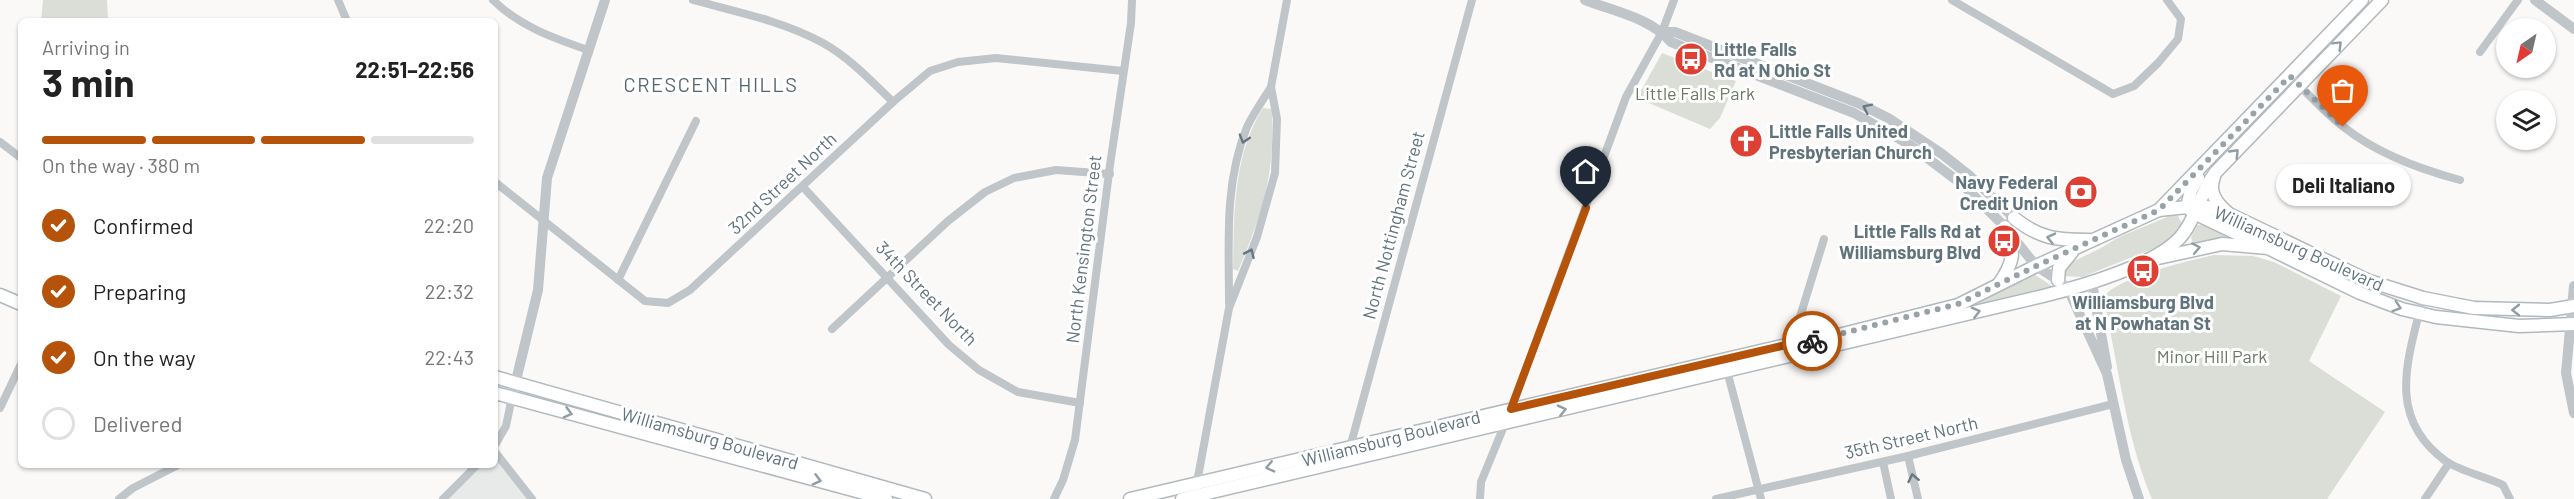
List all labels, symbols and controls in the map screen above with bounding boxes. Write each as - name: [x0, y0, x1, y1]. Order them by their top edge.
- north arrow: [2496, 18, 2556, 78]
- map controls: [2496, 18, 2556, 150]
- text: Arriving in: [42, 35, 130, 59]
- place label: Little Falls Rd at N Ohio St: [1714, 38, 1831, 81]
- bus stop icon: Little Falls Rd at N Ohio St: [1673, 41, 1709, 77]
- one-way arrow: [2332, 41, 2342, 52]
- text: 22:51–22:56: [355, 56, 474, 82]
- text: 3 min: [42, 58, 135, 105]
- pin: [2317, 65, 2368, 127]
- district label: CRESCENT HILLS: [624, 72, 798, 96]
- icon: bag: [2326, 74, 2359, 107]
- park label: Little Falls Park: [1635, 82, 1755, 104]
- button: layers: [2496, 90, 2556, 150]
- one-way arrow: [1863, 104, 1873, 115]
- place label: Little Falls United Presbyterian Church: [1769, 120, 1932, 163]
- church icon: Little Falls United Presbyterian Church: [1728, 123, 1764, 159]
- street label: 32nd Street North: [723, 127, 841, 239]
- street label: North Nottingham Street: [1357, 128, 1429, 322]
- one-way arrow: [1239, 133, 1251, 144]
- pin: [1560, 146, 1611, 208]
- one-way arrow: [2228, 149, 2239, 159]
- text: On the way · 380 m: [42, 153, 200, 177]
- street label: North Kensington Street: [1061, 153, 1105, 345]
- icon: home: [1569, 155, 1602, 188]
- callout: Deli Italiano: [2276, 163, 2410, 205]
- place label: Navy Federal Credit Union: [1955, 171, 2058, 214]
- text: Deli Italiano: [2292, 173, 2395, 197]
- bank icon: Navy Federal Credit Union: [2063, 174, 2099, 210]
- street label: Williamsburg Boulevard: [2211, 201, 2387, 295]
- icon: check: [42, 209, 75, 242]
- text: Confirmed: [93, 212, 193, 238]
- text: 22:20: [424, 213, 474, 237]
- place label: Little Falls Rd at Williamsburg Blvd: [1839, 220, 1981, 263]
- bus stop icon: Little Falls Rd at Williamsburg Blvd: [1986, 223, 2022, 259]
- one-way arrow: [2046, 232, 2056, 245]
- street label: 34th Street North: [872, 236, 982, 350]
- one-way arrow: [2190, 242, 2200, 255]
- one-way arrow: [1243, 249, 1255, 260]
- bus stop icon: Williamsburg Blvd at N Powhatan St: [2125, 253, 2161, 289]
- icon: check: [42, 275, 75, 308]
- text: Preparing: [93, 278, 186, 304]
- text: 22:32: [425, 279, 474, 303]
- place label: Williamsburg Blvd at N Powhatan St: [2072, 291, 2214, 334]
- one-way arrow: [2392, 299, 2402, 312]
- one-way arrow: [2511, 304, 2520, 316]
- one-way arrow: [1971, 306, 1981, 319]
- courier: [1782, 311, 1842, 371]
- icon: bike: [1796, 325, 1829, 358]
- icon: check: [42, 341, 75, 374]
- text: On the way: [93, 344, 196, 370]
- text: 22:43: [424, 345, 474, 369]
- park label: Minor Hill Park: [2157, 345, 2267, 367]
- street label: Williamsburg Boulevard: [619, 402, 801, 474]
- one-way arrow: [563, 405, 573, 418]
- street label: Williamsburg Boulevard: [1299, 405, 1483, 471]
- one-way arrow: [1556, 405, 1566, 418]
- text: Delivered: [93, 410, 182, 436]
- street label: 35th Street North: [1842, 411, 1980, 463]
- one-way arrow: [1265, 459, 1275, 472]
- one-way arrow: [811, 473, 822, 485]
- one-way arrow: [1907, 473, 1920, 483]

